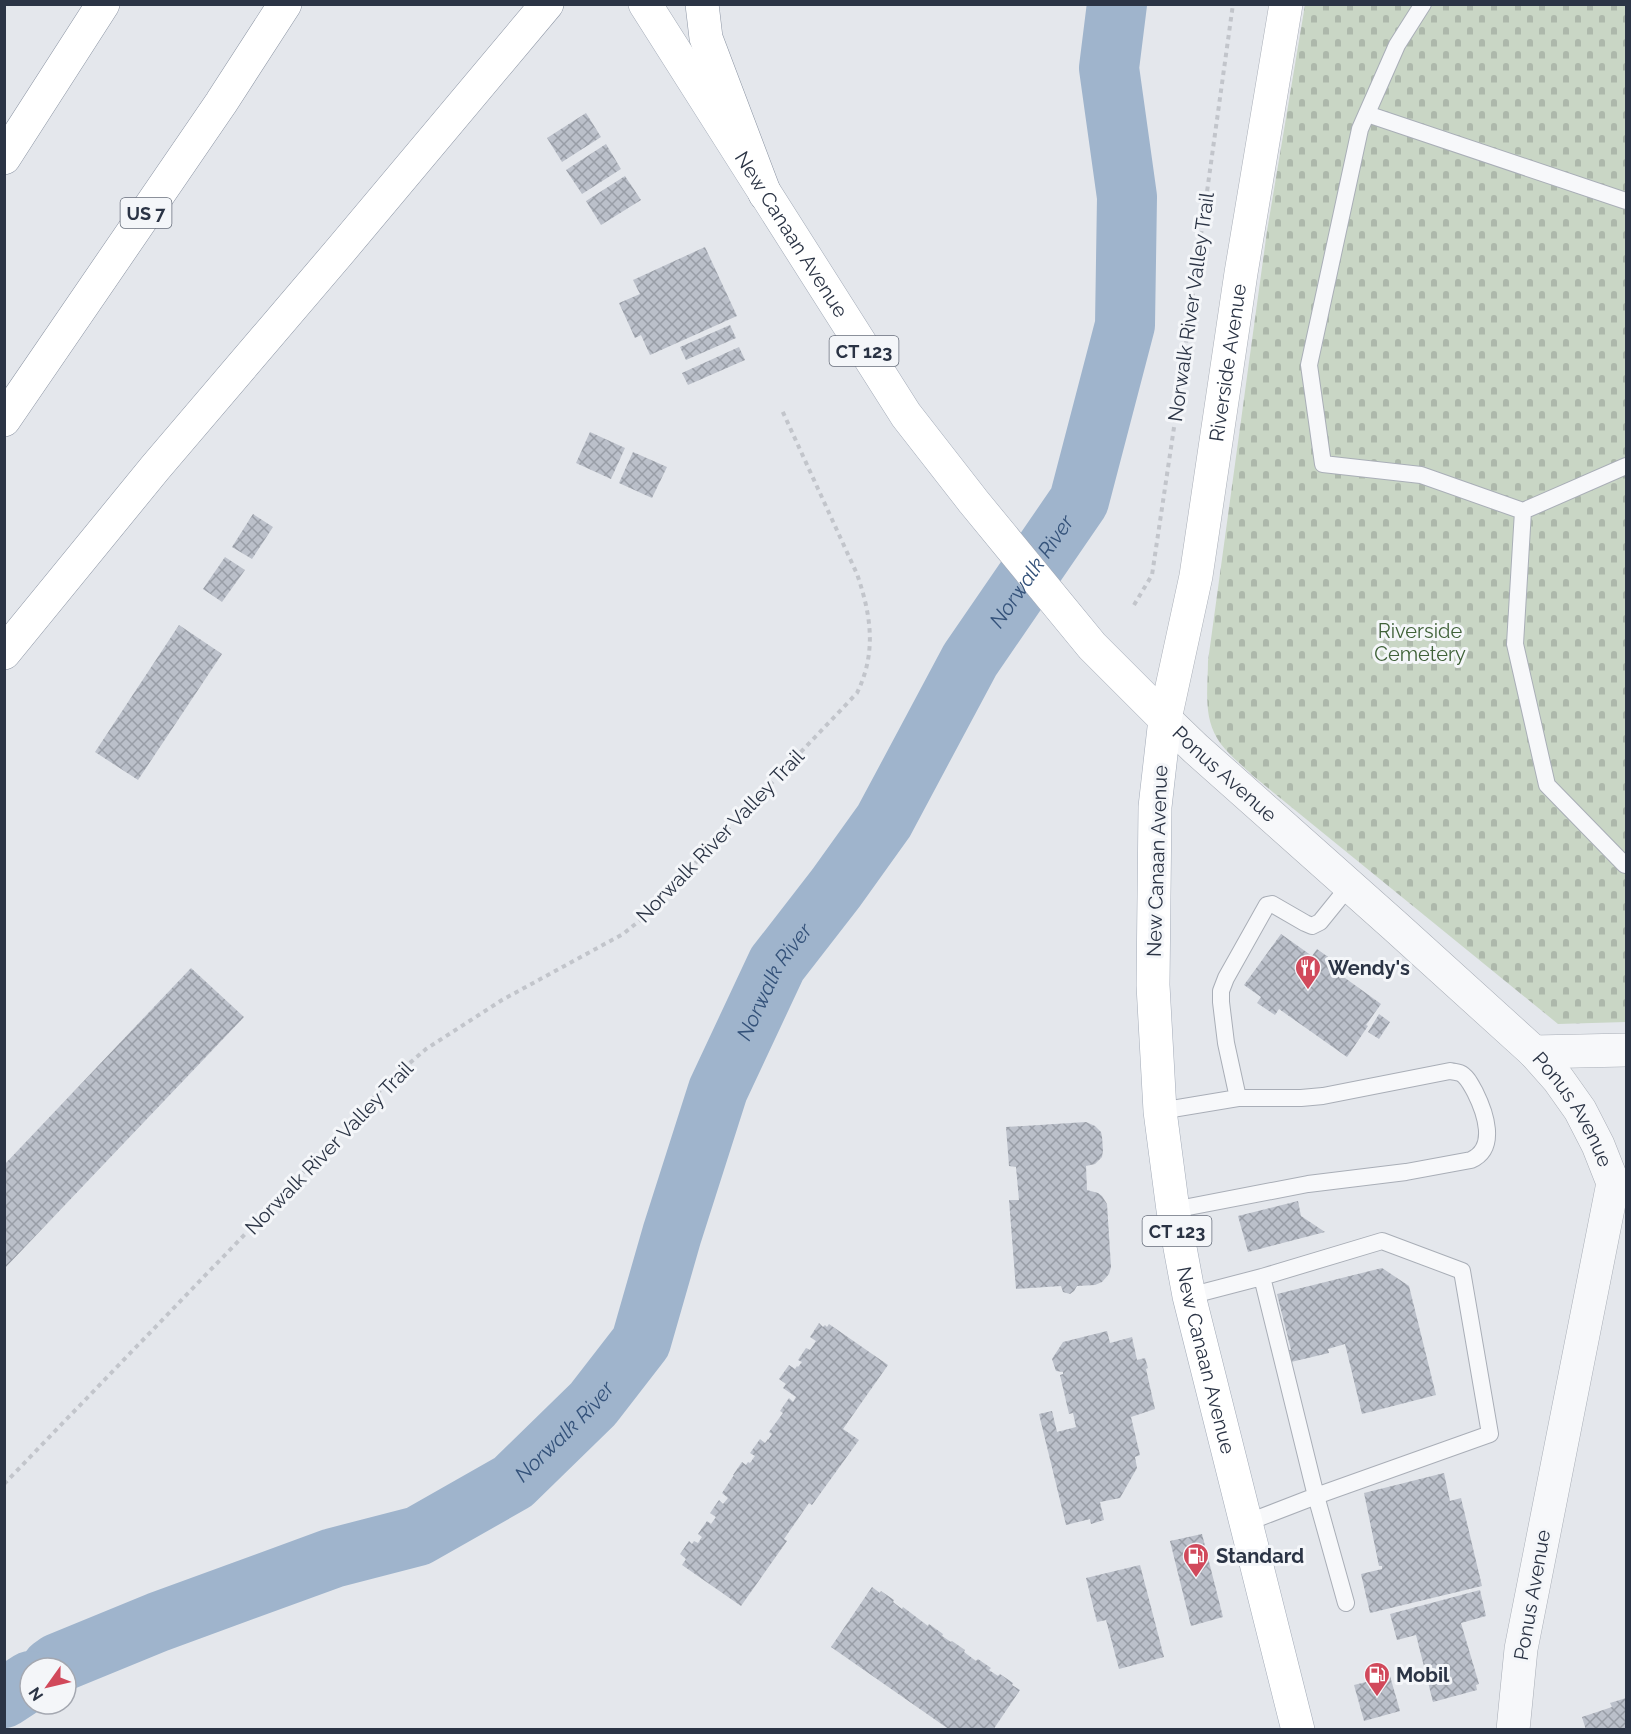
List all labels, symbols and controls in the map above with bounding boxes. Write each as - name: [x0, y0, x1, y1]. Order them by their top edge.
- street label: New Canaan Avenue: [730, 147, 853, 322]
- street label: Norwalk River Valley Trail: [1163, 190, 1219, 423]
- road number: US 7: [120, 198, 172, 228]
- street label: Riverside Avenue: [1204, 282, 1251, 443]
- road number: CT 123: [830, 336, 898, 366]
- water label: Norwalk River: [984, 509, 1079, 632]
- park label: Riverside Cemetery: [1374, 619, 1466, 666]
- street label: Ponus Avenue: [1167, 721, 1282, 827]
- street label: Norwalk River Valley Trail: [631, 744, 809, 928]
- street label: New Canaan Avenue: [1142, 764, 1172, 957]
- water label: Norwalk River: [731, 917, 817, 1044]
- restaurant icon: Wendy's: [1293, 953, 1323, 991]
- place label: Wendy's: [1328, 956, 1410, 980]
- street label: Ponus Avenue: [1528, 1047, 1618, 1171]
- street label: Norwalk River Valley Trail: [240, 1056, 418, 1240]
- road number: CT 123: [1142, 1216, 1212, 1246]
- street label: New Canaan Avenue: [1172, 1264, 1240, 1457]
- water label: Norwalk River: [509, 1375, 619, 1487]
- street label: Ponus Avenue: [1509, 1528, 1555, 1662]
- fuel station icon: Standard: [1181, 1541, 1211, 1579]
- place label: Standard: [1216, 1544, 1304, 1568]
- north arrow: [18, 1656, 78, 1716]
- fuel station icon: Mobil: [1362, 1660, 1392, 1698]
- place label: Mobil: [1396, 1663, 1450, 1687]
- text: N: [25, 1684, 47, 1704]

